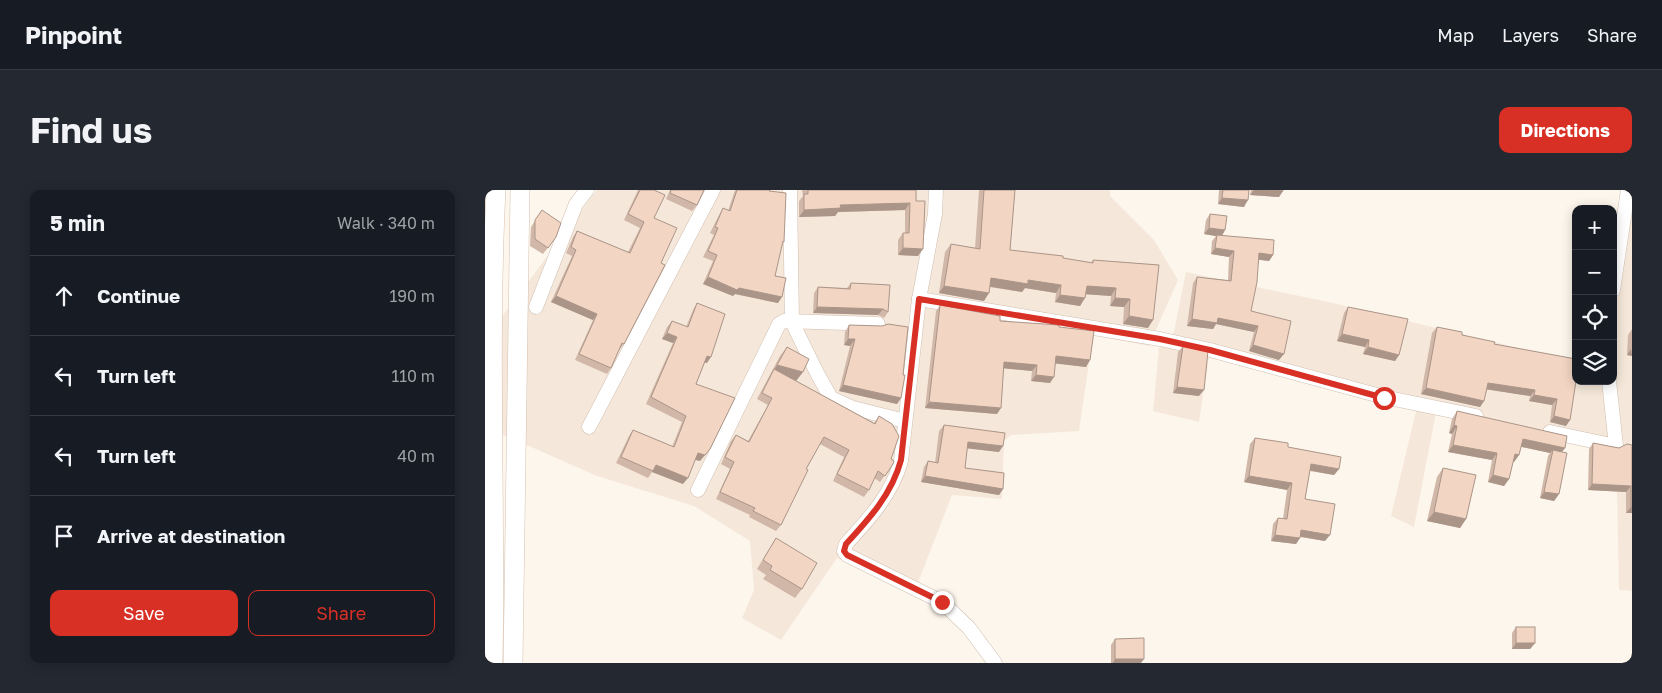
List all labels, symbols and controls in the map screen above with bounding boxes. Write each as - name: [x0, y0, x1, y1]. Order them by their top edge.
- text: Pinpoint: [25, 20, 122, 49]
- text: Map: [1437, 24, 1474, 46]
- text: Layers: [1502, 24, 1559, 46]
- text: Share: [1587, 24, 1637, 46]
- button: Directions: [1499, 107, 1632, 153]
- text: Find us: [30, 109, 152, 151]
- map controls: [1572, 205, 1617, 385]
- button: +: [1572, 205, 1617, 250]
- text: 5 min: [50, 210, 105, 236]
- text: Walk · 340 m: [337, 213, 435, 233]
- button: −: [1572, 250, 1617, 295]
- icon: ahead: [50, 282, 78, 310]
- text: Continue: [97, 284, 180, 307]
- text: 190 m: [389, 286, 435, 306]
- button: locate: [1572, 295, 1617, 340]
- button: layers: [1572, 340, 1617, 385]
- icon: left: [50, 362, 78, 390]
- text: Turn left: [97, 364, 176, 387]
- text: 110 m: [391, 366, 435, 386]
- route start: [1373, 387, 1396, 410]
- icon: left: [50, 442, 78, 470]
- text: Turn left: [97, 444, 176, 467]
- text: 40 m: [397, 446, 435, 466]
- icon: arrive: [50, 522, 78, 550]
- text: Arrive at destination: [97, 524, 285, 547]
- button: Save: [50, 590, 238, 636]
- button: Share: [248, 590, 435, 636]
- route end: [931, 591, 954, 614]

